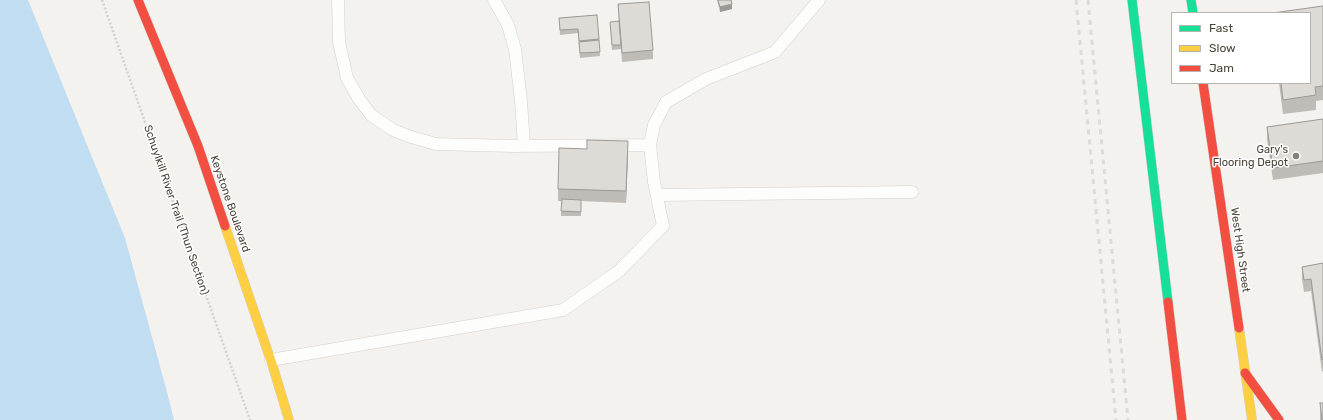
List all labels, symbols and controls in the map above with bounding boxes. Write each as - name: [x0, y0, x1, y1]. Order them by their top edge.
- legend: [1171, 12, 1311, 84]
- text: Fast: [1209, 21, 1233, 35]
- text: Slow: [1209, 41, 1236, 55]
- text: Jam: [1209, 61, 1234, 75]
- street label: Schuylkill River Trail (Thun Section): [141, 123, 211, 297]
- place label: Gary's Flooring Depot: [1213, 143, 1288, 169]
- marker: Gary's Flooring Depot: [1291, 151, 1301, 161]
- street label: Keystone Boulevard: [207, 154, 253, 254]
- street label: West High Street: [1228, 207, 1252, 293]

